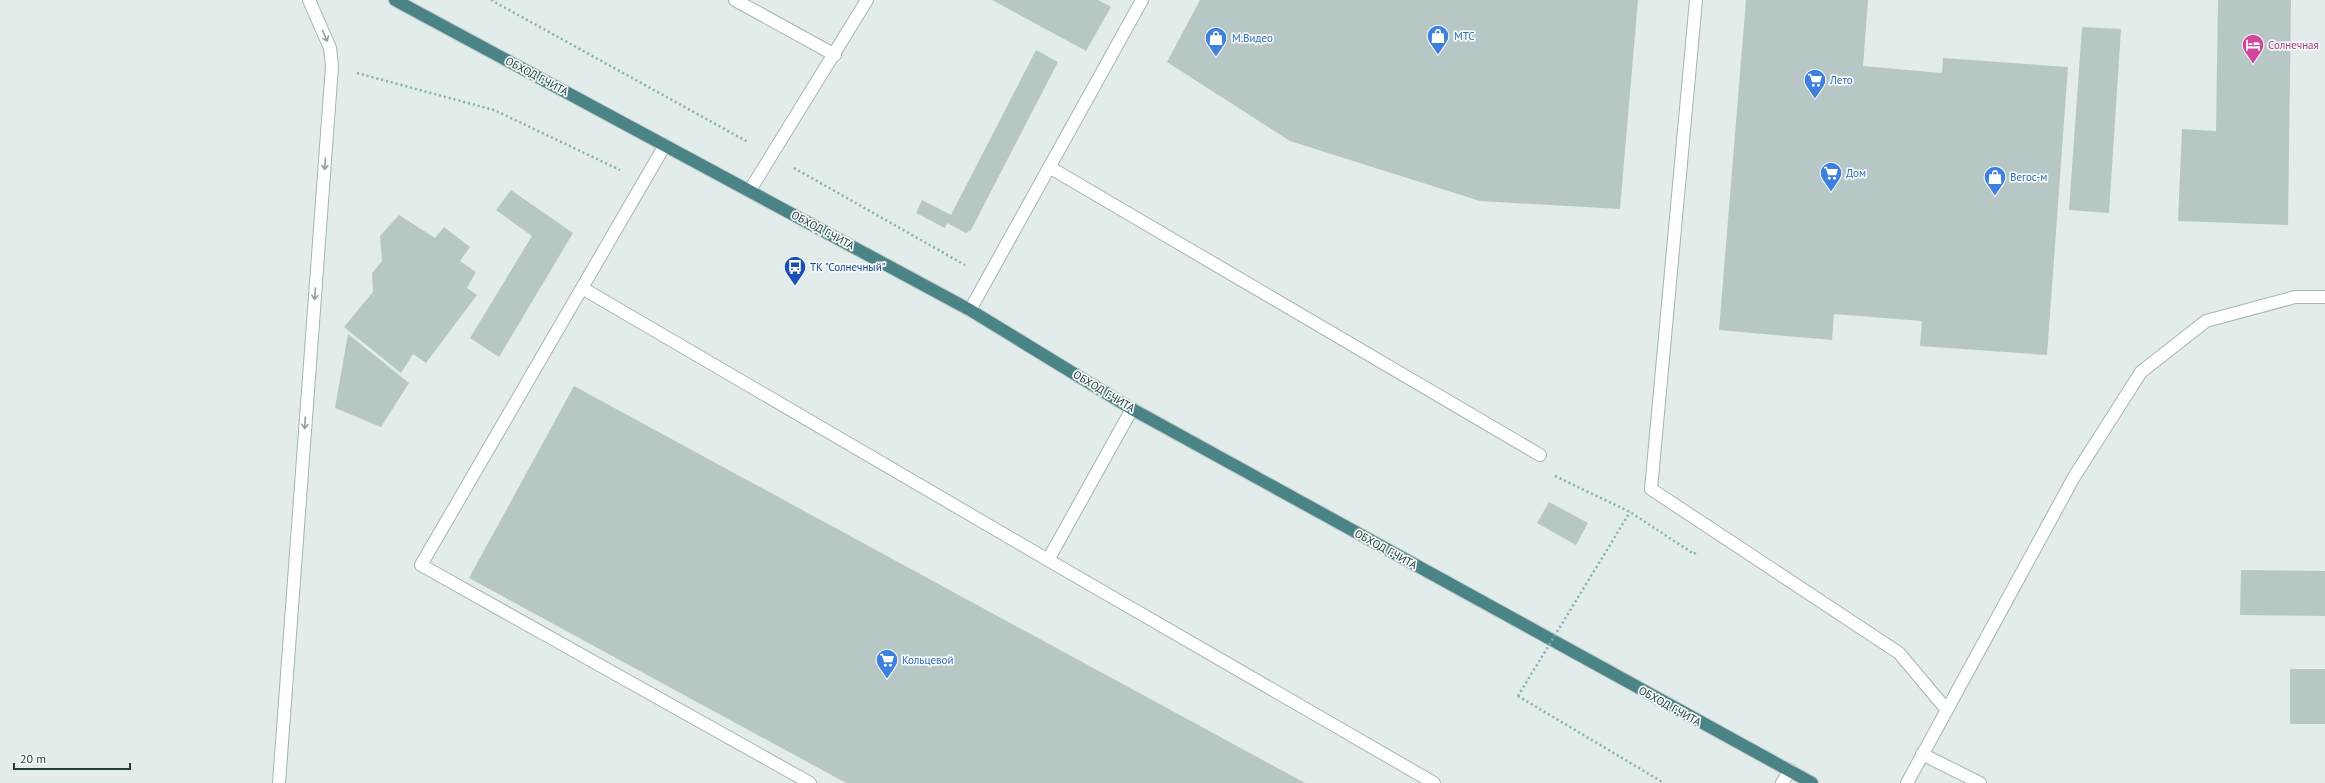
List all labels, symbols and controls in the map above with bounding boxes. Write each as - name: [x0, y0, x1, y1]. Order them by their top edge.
- shop icon: МТС: [1425, 23, 1451, 56]
- shop icon: М.Видео: [1203, 25, 1229, 58]
- one-way arrow: [321, 29, 329, 41]
- place label: МТС: [1454, 29, 1475, 43]
- place label: М.Видео: [1232, 31, 1273, 45]
- hotel icon: Солнечная: [2240, 32, 2266, 65]
- place label: Солнечная: [2268, 38, 2319, 52]
- street label: ОБХОД Г.ЧИТА: [503, 54, 571, 99]
- supermarket icon: Лето: [1802, 67, 1828, 100]
- place label: Лето: [1829, 73, 1853, 87]
- one-way arrow: [321, 157, 328, 170]
- supermarket icon: Дом: [1818, 160, 1844, 193]
- shop icon: Вегос-м: [1982, 164, 2008, 197]
- place label: Дом: [1846, 166, 1866, 180]
- place label: Вегос-м: [2010, 170, 2047, 184]
- street label: ОБХОД Г.ЧИТА: [789, 208, 857, 253]
- bus stop icon: ТК "Солнечный": [782, 254, 808, 287]
- place label: ТК "Солнечный": [810, 260, 886, 274]
- one-way arrow: [311, 287, 318, 300]
- street label: ОБХОД Г.ЧИТА: [1071, 367, 1138, 415]
- one-way arrow: [302, 416, 309, 429]
- street label: ОБХОД Г.ЧИТА: [1352, 526, 1420, 572]
- supermarket icon: Кольцевой: [874, 647, 900, 680]
- place label: Кольцевой: [902, 653, 953, 667]
- street label: ОБХОД Г.ЧИТА: [1636, 683, 1704, 729]
- scale bar: [14, 745, 130, 771]
- text: 20 m: [20, 751, 46, 766]

